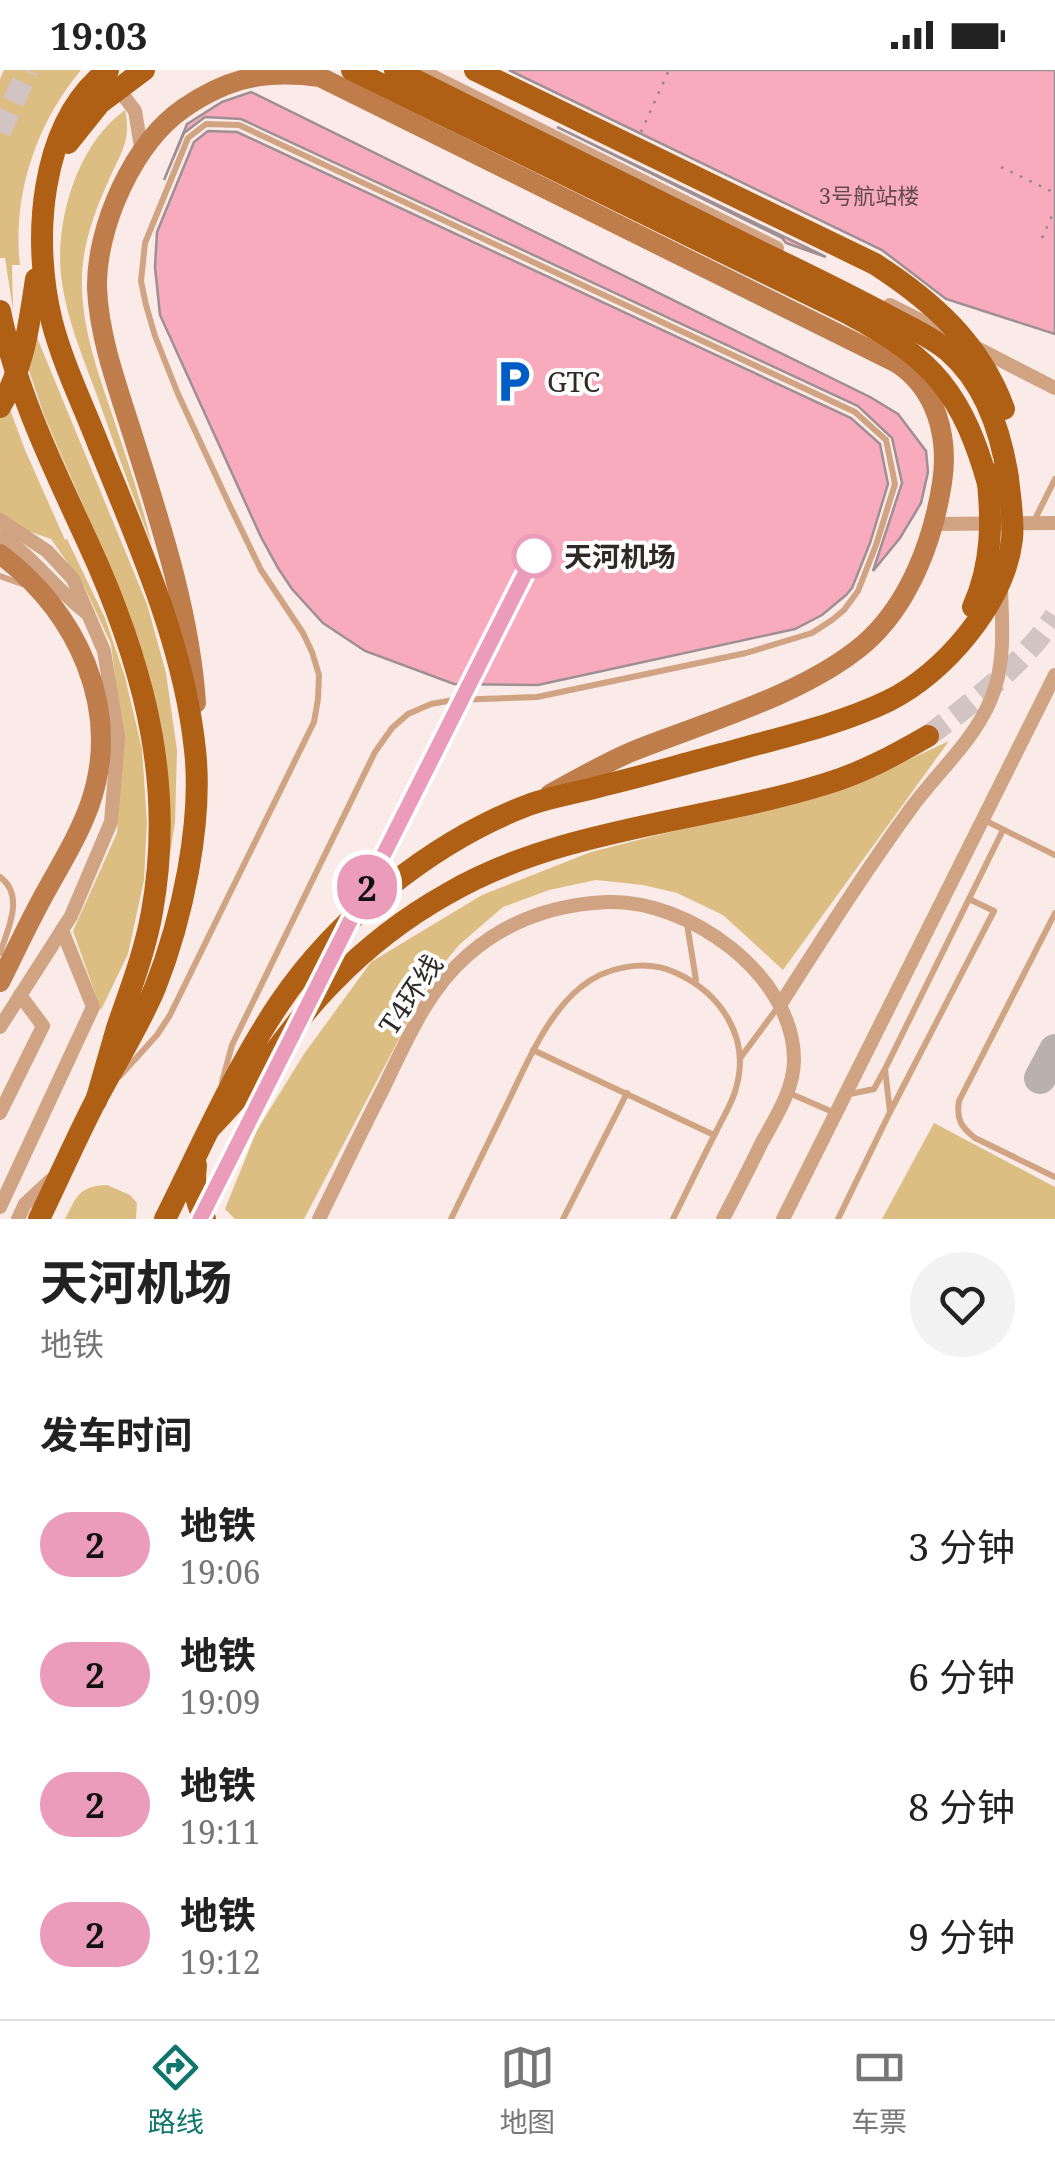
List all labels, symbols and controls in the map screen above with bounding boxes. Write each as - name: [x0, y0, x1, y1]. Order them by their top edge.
- text: 19:03: [50, 9, 147, 61]
- house number: 3号航站楼: [819, 180, 919, 210]
- parking icon: GTC: [490, 357, 538, 405]
- place label: GTC: [547, 362, 600, 400]
- marker: 天河机场: [513, 535, 555, 577]
- place label: 天河机场: [564, 537, 676, 575]
- line badge: 2: [334, 854, 400, 920]
- text: 2: [357, 864, 377, 911]
- street label: T4环线: [369, 947, 451, 1041]
- text: 天河机场: [40, 1249, 232, 1314]
- button: heart: [910, 1252, 1015, 1357]
- text: 地铁: [40, 1322, 104, 1365]
- text: 发车时间: [40, 1408, 192, 1460]
- text: 地铁: [180, 1498, 256, 1550]
- text: 3 分钟: [908, 1520, 1015, 1572]
- text: 2: [85, 1521, 105, 1568]
- text: 19:06: [180, 1550, 261, 1593]
- text: 地铁: [180, 1628, 256, 1680]
- text: 6 分钟: [908, 1650, 1015, 1702]
- text: 2: [85, 1651, 105, 1698]
- text: 19:09: [180, 1680, 261, 1723]
- text: 地铁: [180, 1758, 256, 1810]
- text: 8 分钟: [908, 1780, 1015, 1832]
- text: 2: [85, 1781, 105, 1828]
- text: 19:11: [180, 1810, 261, 1853]
- text: 地铁: [180, 1888, 256, 1940]
- text: 9 分钟: [908, 1910, 1015, 1962]
- text: 2: [85, 1911, 105, 1958]
- text: 19:12: [180, 1940, 261, 1983]
- tab: 路线: [148, 2040, 204, 2140]
- tab: 地图: [499, 2040, 555, 2140]
- tab: 车票: [851, 2040, 907, 2140]

